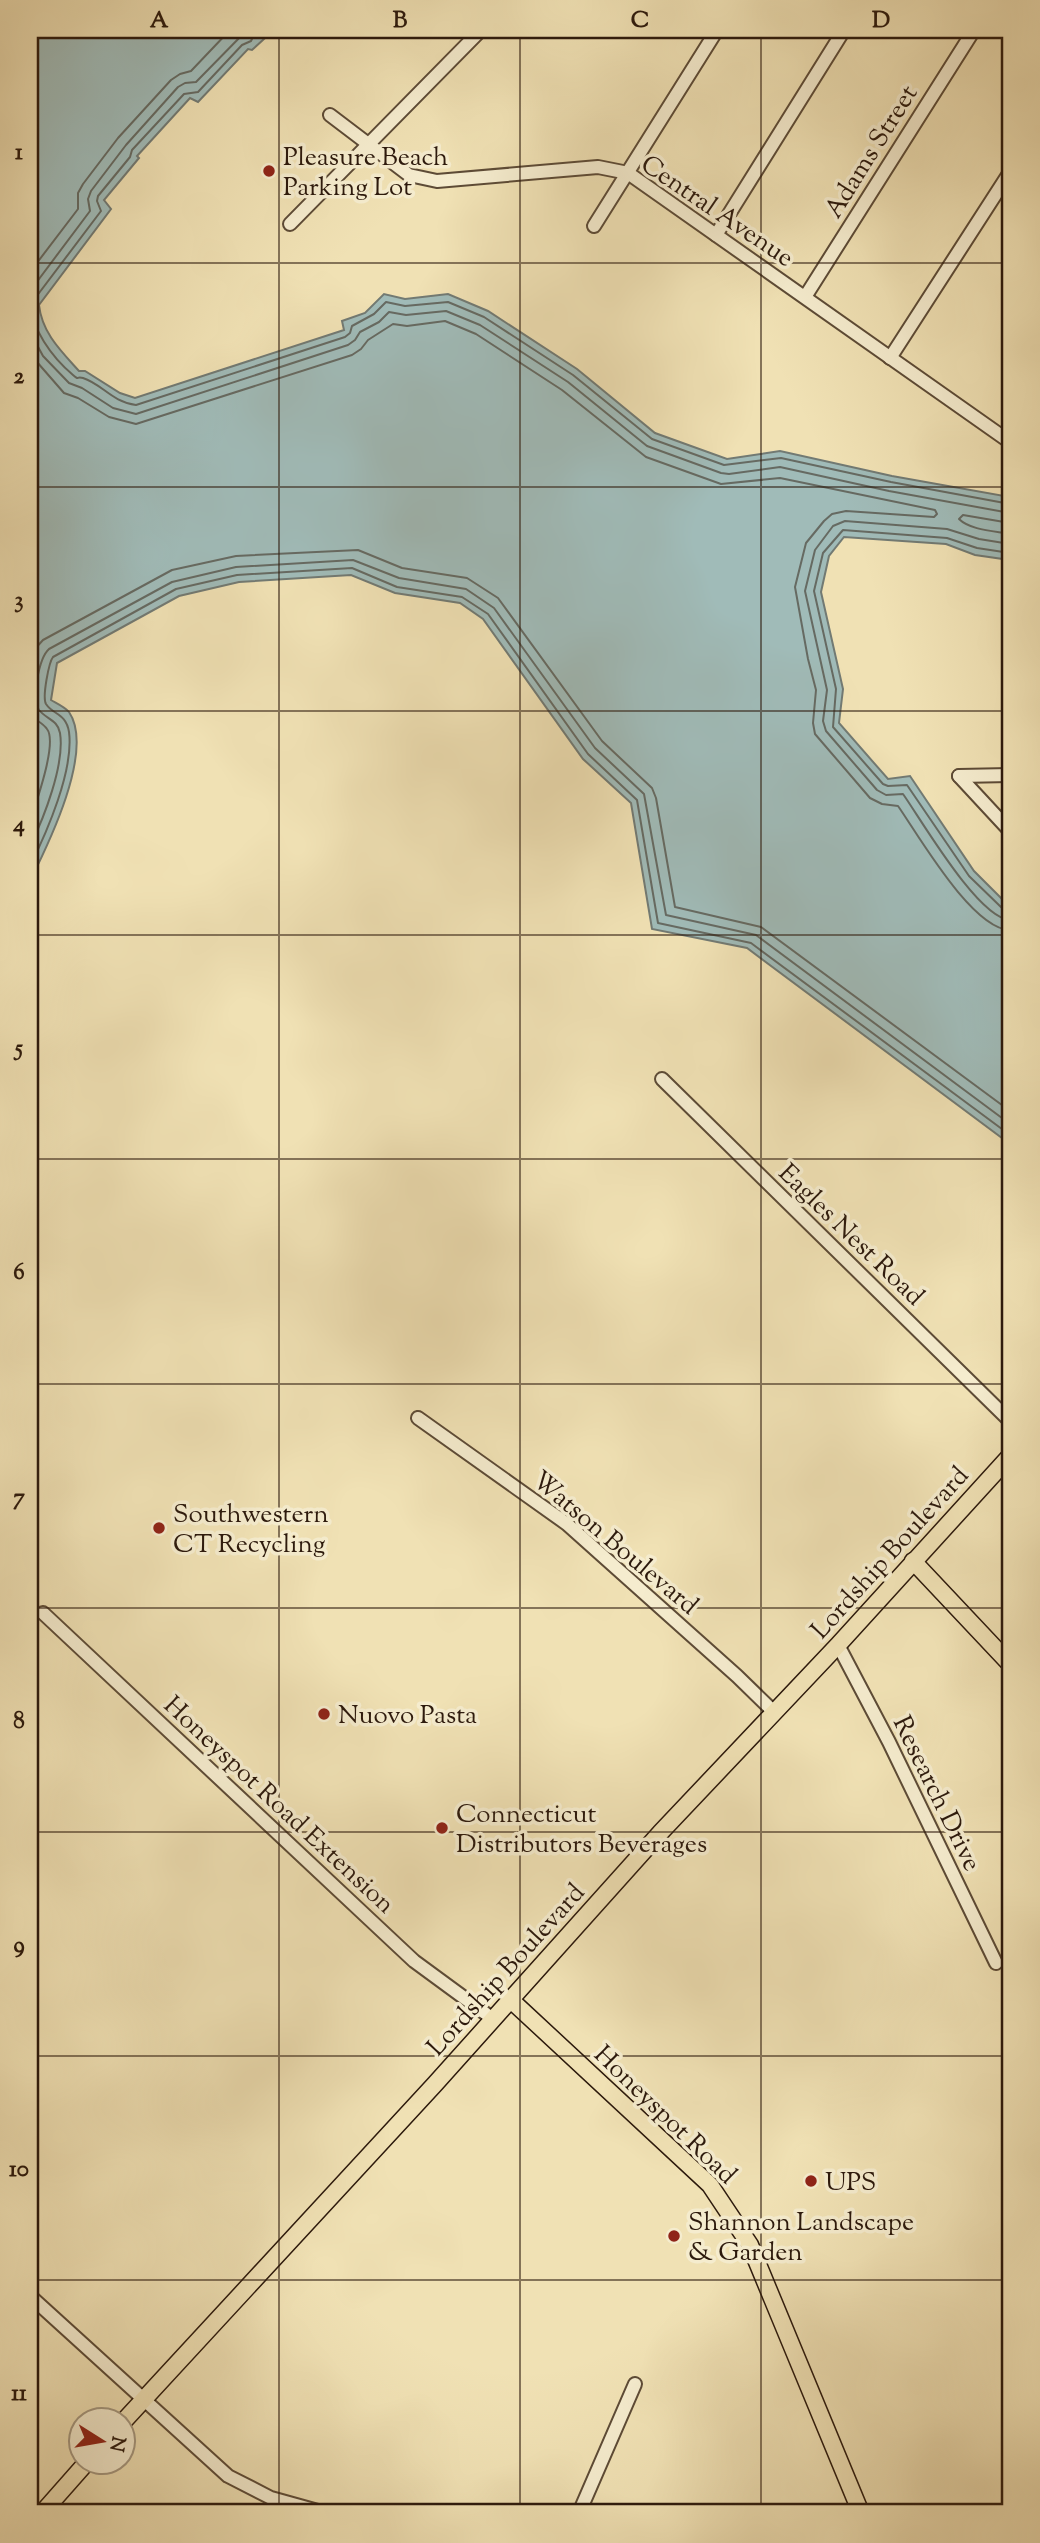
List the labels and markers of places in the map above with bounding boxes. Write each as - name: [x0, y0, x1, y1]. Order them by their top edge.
- place label: Pleasure Beach Parking Lot: [283, 140, 448, 207]
- marker: Pleasure Beach Parking Lot: [261, 163, 277, 179]
- place label: Southwestern CT Recycling: [173, 1497, 329, 1564]
- marker: Southwestern CT Recycling: [151, 1520, 167, 1536]
- place label: Nuovo Pasta: [338, 1698, 477, 1735]
- marker: Nuovo Pasta: [316, 1706, 332, 1722]
- place label: Connecticut Distributors Beverages: [456, 1797, 707, 1864]
- marker: Connecticut Distributors Beverages: [434, 1820, 450, 1836]
- place label: UPS: [825, 2165, 876, 2202]
- marker: UPS: [803, 2173, 819, 2189]
- place label: Shannon Landscape & Garden: [688, 2205, 914, 2272]
- marker: Shannon Landscape & Garden: [666, 2228, 682, 2244]

